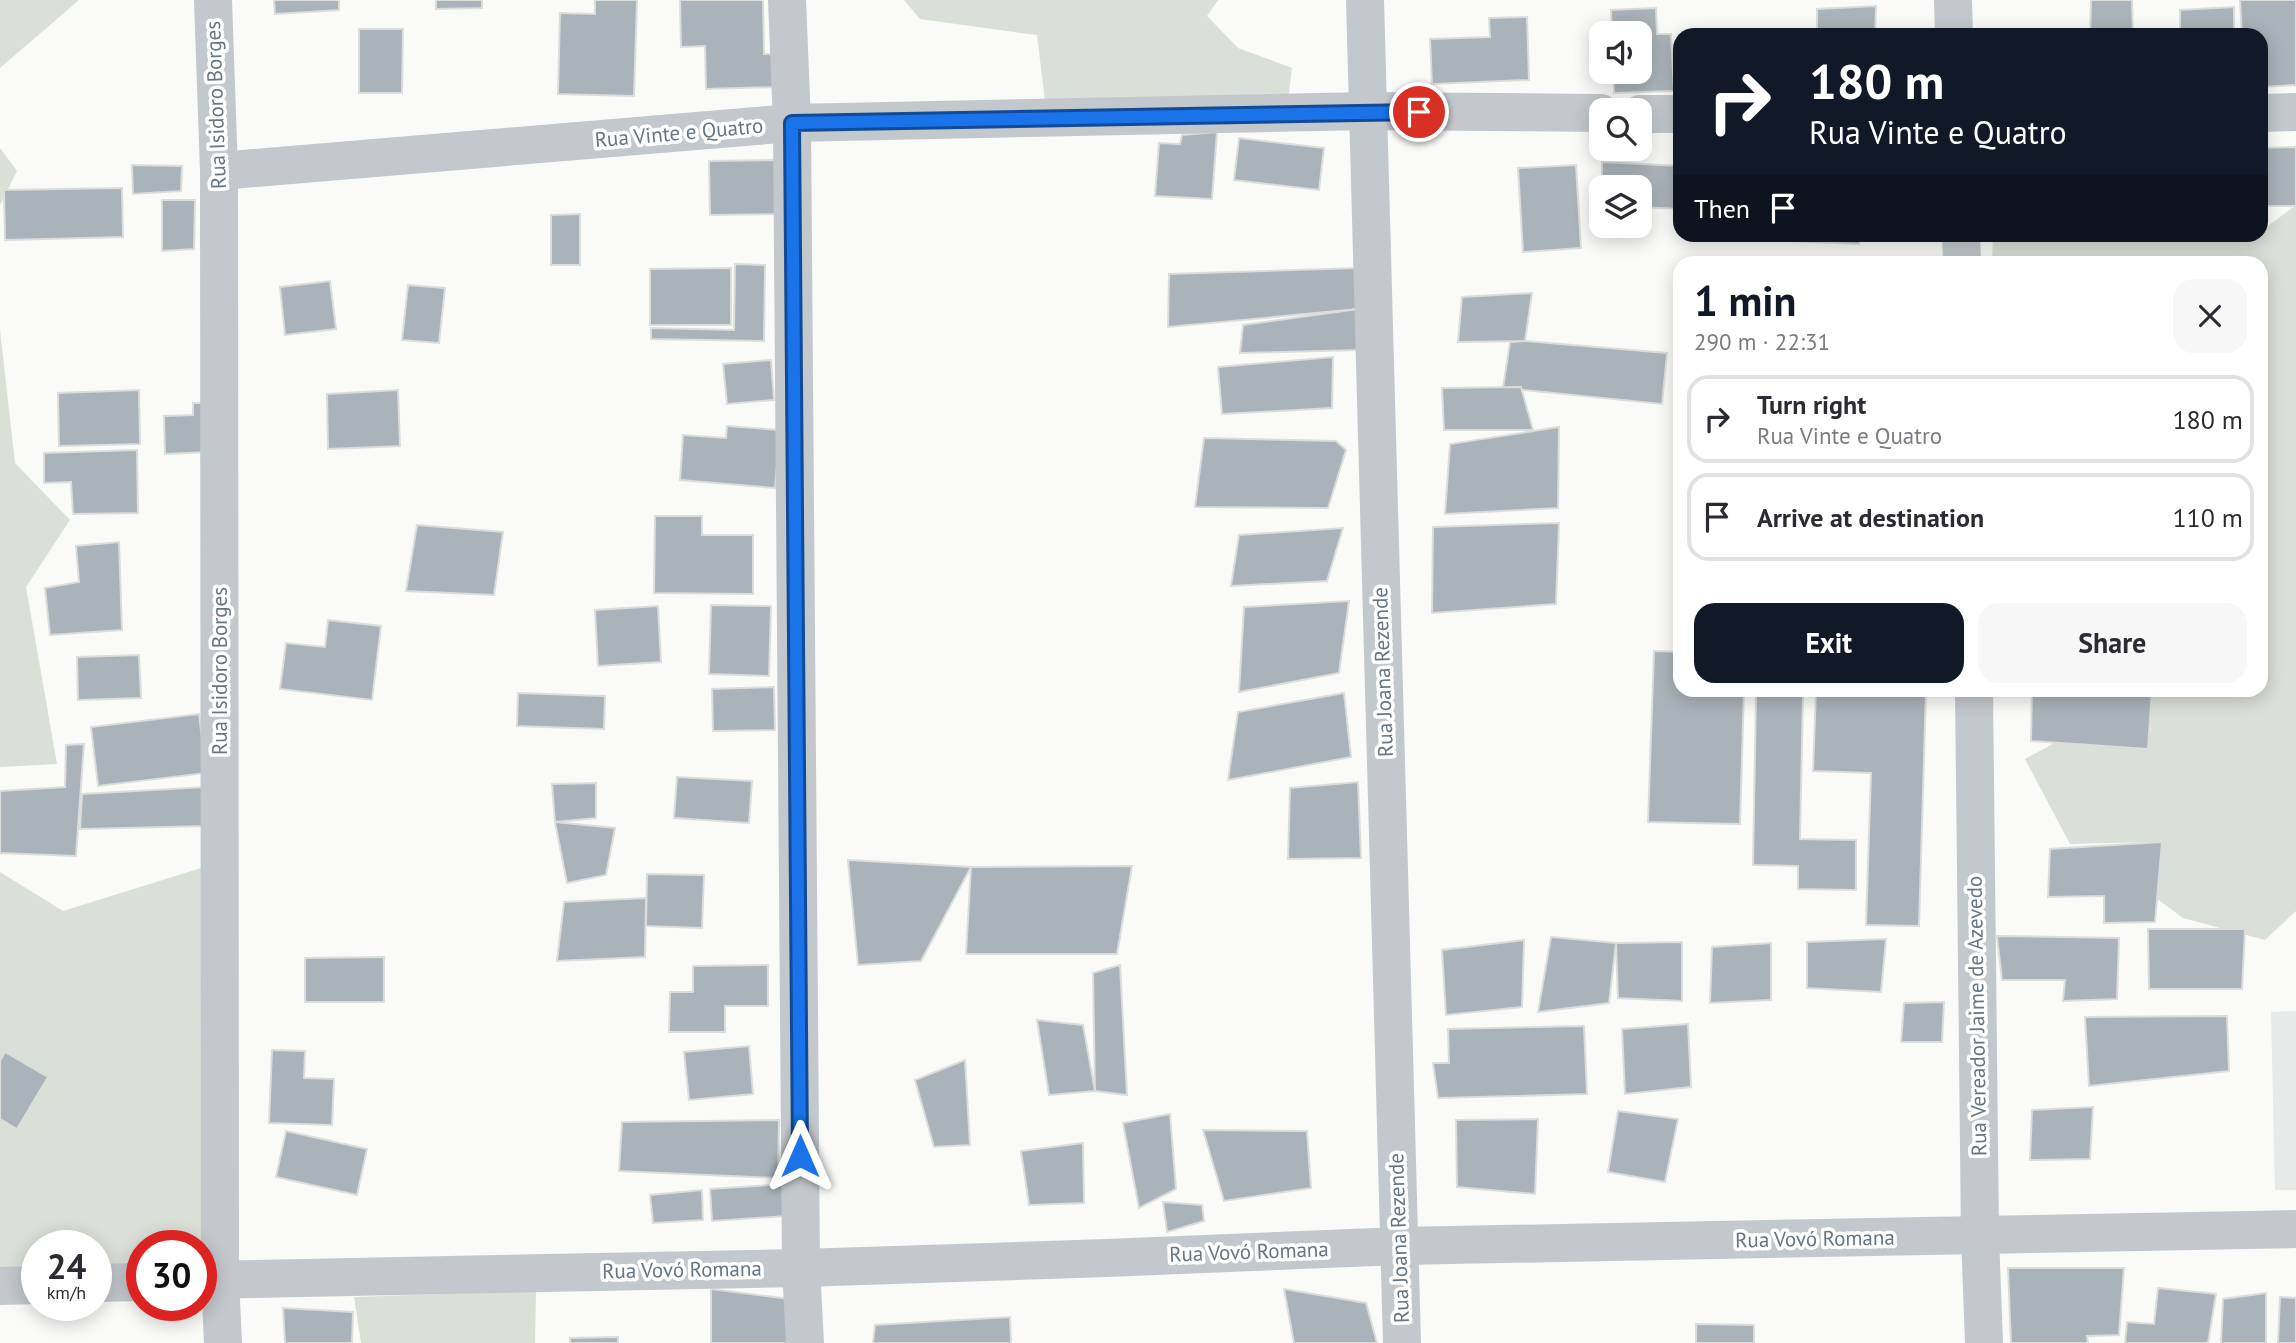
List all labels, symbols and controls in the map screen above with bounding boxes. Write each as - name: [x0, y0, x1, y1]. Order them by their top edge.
- street label: Rua Isidoro Borges: [199, 20, 232, 190]
- map controls: [1589, 21, 1652, 238]
- button: sound: [1589, 21, 1652, 84]
- text: 180 m: [1809, 49, 1944, 113]
- icon: right: [1694, 56, 1785, 147]
- pin: [1389, 82, 1449, 142]
- icon: arrive: [1400, 93, 1438, 131]
- button: search: [1589, 98, 1652, 161]
- text: Rua Vinte e Quatro: [1809, 111, 2067, 153]
- street label: Rua Vinte e Quatro: [594, 112, 764, 153]
- button: layers: [1589, 175, 1652, 238]
- icon: arrive: [1764, 189, 1802, 227]
- text: Then: [1694, 192, 1750, 225]
- text: 1 min: [1694, 273, 1796, 328]
- button: close: [2173, 279, 2247, 353]
- text: 290 m · 22:31: [1694, 327, 1830, 356]
- text: Turn right: [1757, 388, 1866, 421]
- icon: right: [1698, 400, 1736, 438]
- text: 180 m: [2172, 403, 2243, 436]
- text: Rua Vinte e Quatro: [1757, 421, 1942, 450]
- icon: arrive: [1698, 498, 1736, 536]
- text: Arrive at destination: [1757, 501, 1984, 534]
- text: 110 m: [2172, 501, 2243, 534]
- street label: Rua Isidoro Borges: [206, 587, 233, 755]
- street label: Rua Joana Rezende: [1366, 587, 1399, 757]
- button: Exit: [1694, 603, 1964, 683]
- button: Share: [1978, 603, 2247, 683]
- street label: Rua Vereador Jaime de Azevedo: [1961, 876, 1992, 1156]
- position arrow: [763, 1119, 837, 1193]
- street label: Rua Joana Rezende: [1382, 1153, 1415, 1323]
- street label: Rua Vovó Romana: [1735, 1224, 1895, 1253]
- speed limit sign: 30: [126, 1230, 217, 1321]
- street label: Rua Vovó Romana: [1169, 1235, 1329, 1268]
- text: 24: [47, 1243, 86, 1289]
- street label: Rua Vovó Romana: [602, 1255, 762, 1284]
- text: km/h: [47, 1281, 86, 1304]

